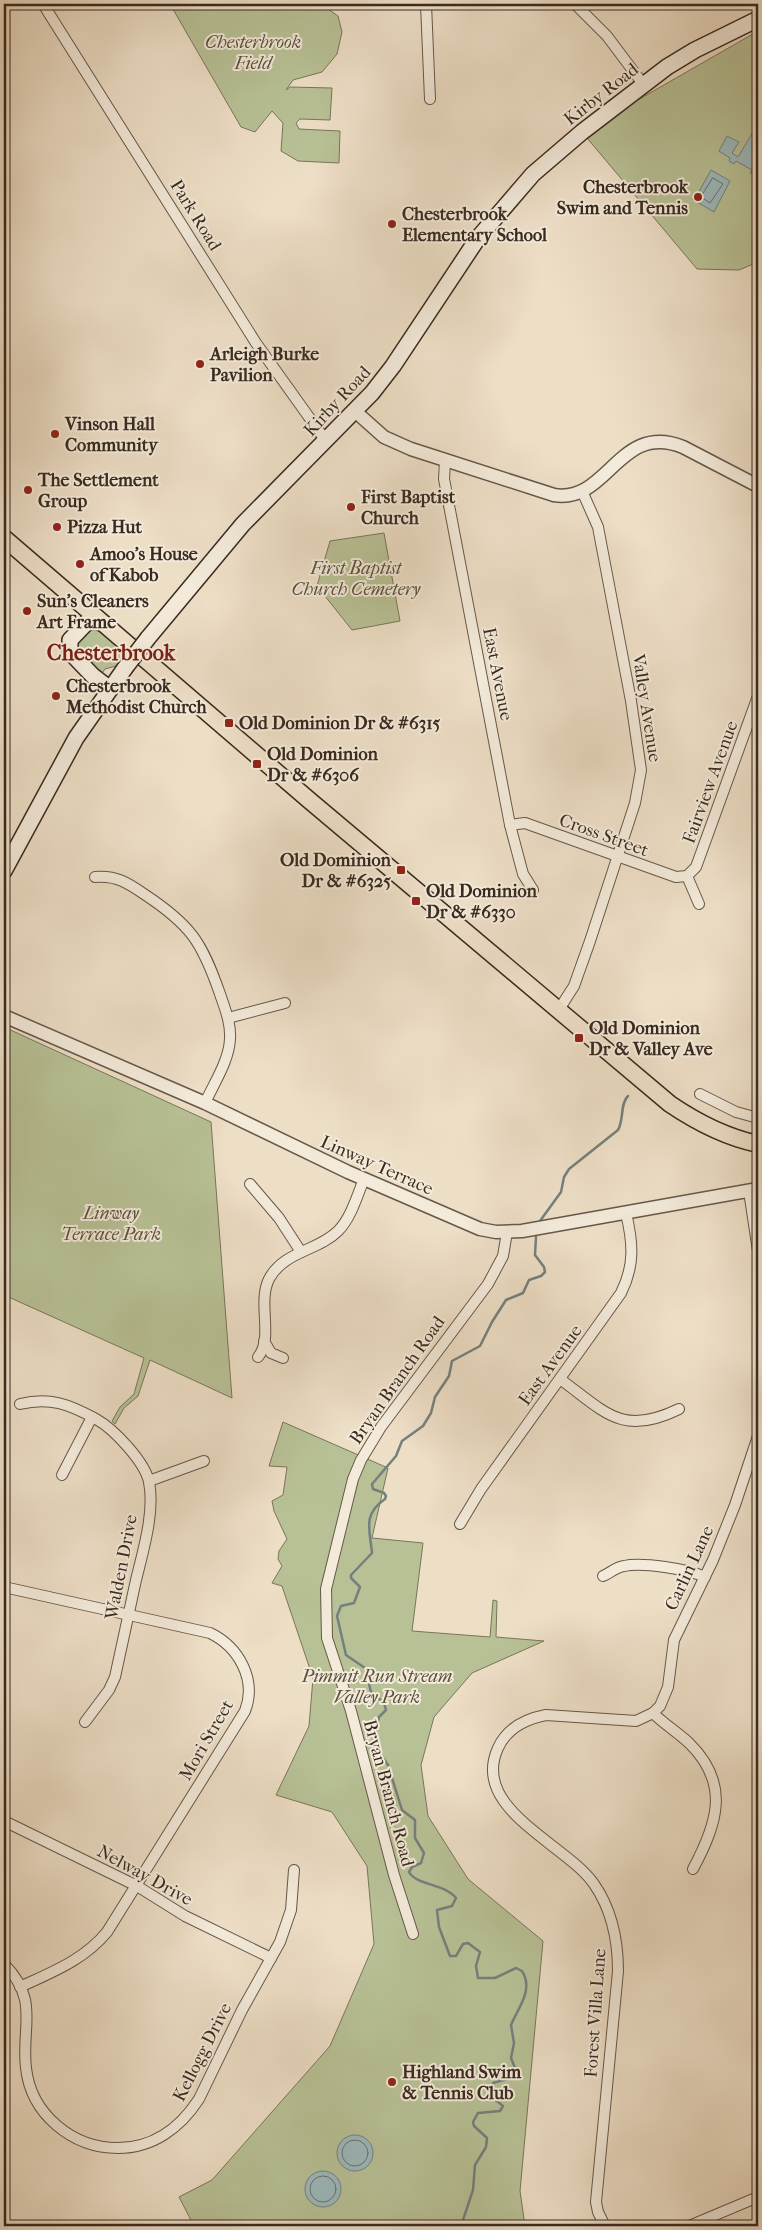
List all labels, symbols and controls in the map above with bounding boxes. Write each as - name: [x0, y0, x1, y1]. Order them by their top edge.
- park label: Chesterbrook Field: [205, 32, 301, 74]
- street label: Kirby Road: [560, 59, 643, 130]
- street label: Park Road: [166, 176, 226, 255]
- place label: Chesterbrook Swim and Tennis: [557, 177, 689, 219]
- marker: Chesterbrook Swim and Tennis: [692, 191, 704, 203]
- place label: Chesterbrook Elementary School: [402, 204, 548, 246]
- marker: Chesterbrook Elementary School: [386, 218, 398, 230]
- place label: Arleigh Burke Pavilion: [209, 344, 319, 386]
- marker: Arleigh Burke Pavilion: [194, 358, 206, 370]
- street label: Kirby Road: [300, 362, 375, 441]
- place label: Vinson Hall Community: [64, 414, 159, 456]
- marker: Vinson Hall Community: [49, 428, 61, 440]
- place label: The Settlement Group: [37, 470, 159, 512]
- marker: The Settlement Group: [22, 484, 34, 496]
- place label: First Baptist Church: [360, 487, 456, 529]
- marker: First Baptist Church: [345, 501, 357, 513]
- place label: Pizza Hut: [67, 517, 142, 538]
- marker: Pizza Hut: [51, 521, 63, 533]
- place label: Amoo's House of Kabob: [89, 544, 198, 586]
- marker: Amoo's House of Kabob: [74, 558, 86, 570]
- park label: First Baptist Church Cemetery: [292, 558, 421, 600]
- place label: Sun's Cleaners Art Frame: [36, 591, 149, 633]
- marker: Sun's Cleaners Art Frame: [21, 605, 33, 617]
- street label: East Avenue: [478, 626, 517, 722]
- district label: Chesterbrook: [47, 640, 176, 666]
- street label: Valley Avenue: [627, 652, 665, 764]
- place label: Chesterbrook Methodist Church: [65, 676, 207, 718]
- marker: Chesterbrook Methodist Church: [50, 690, 62, 702]
- place label: Old Dominion Dr & #6315: [239, 713, 440, 734]
- marker: Old Dominion Dr & #6315: [223, 717, 235, 729]
- street label: Fairview Avenue: [679, 718, 742, 846]
- place label: Old Dominion Dr & #6306: [267, 744, 378, 786]
- marker: Old Dominion Dr & #6306: [251, 758, 263, 770]
- street label: Cross Street: [556, 810, 652, 862]
- place label: Old Dominion Dr & #6325: [280, 850, 392, 892]
- marker: Old Dominion Dr & #6325: [395, 864, 407, 876]
- place label: Old Dominion Dr & #6330: [426, 881, 537, 923]
- marker: Old Dominion Dr & #6330: [410, 895, 422, 907]
- place label: Old Dominion Dr & Valley Ave: [589, 1018, 713, 1060]
- marker: Old Dominion Dr & Valley Ave: [573, 1032, 585, 1044]
- street label: Linway Terrace: [317, 1131, 436, 1200]
- park label: Linway Terrace Park: [61, 1203, 161, 1245]
- street label: Bryan Branch Road: [345, 1312, 450, 1448]
- street label: East Avenue: [514, 1321, 587, 1410]
- street label: Walden Drive: [101, 1513, 142, 1622]
- street label: Carlin Lane: [661, 1522, 718, 1614]
- park label: Pimmit Run Stream Valley Park: [301, 1666, 452, 1708]
- street label: Mori Street: [175, 1696, 238, 1784]
- street label: Bryan Branch Road: [359, 1717, 418, 1869]
- street label: Nelway Drive: [93, 1841, 196, 1910]
- street label: Forest Villa Lane: [581, 1948, 610, 2078]
- street label: Kellogg Drive: [169, 1999, 236, 2105]
- place label: Highland Swim & Tennis Club: [402, 2062, 522, 2104]
- marker: Highland Swim & Tennis Club: [386, 2076, 398, 2088]

